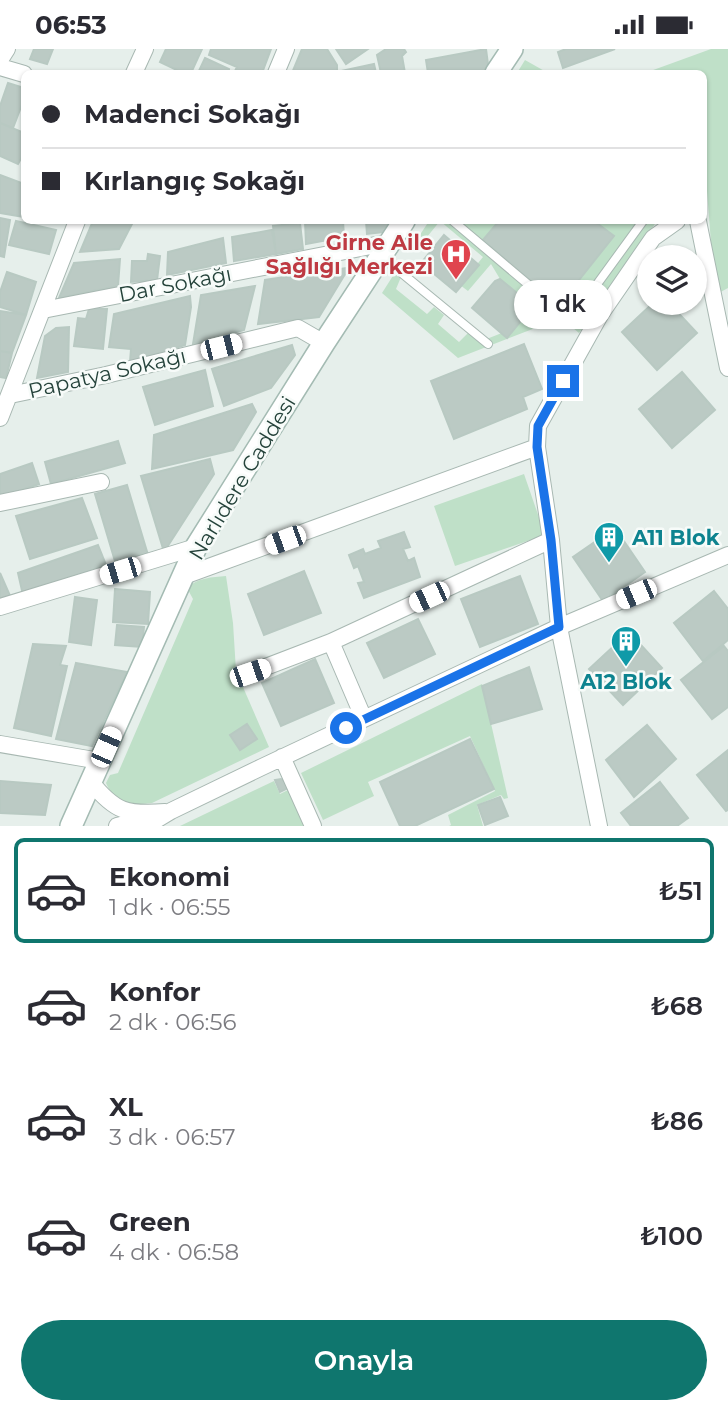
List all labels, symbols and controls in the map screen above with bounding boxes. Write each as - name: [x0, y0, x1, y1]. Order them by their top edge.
- text: 06:53: [35, 9, 107, 41]
- text: Madenci Sokağı: [84, 98, 300, 130]
- text: Kırlangıç Sokağı: [84, 165, 305, 197]
- place label: Girne Aile Sağlığı Merkezi: [266, 230, 433, 279]
- hospital icon: Girne Aile Sağlığı Merkezi: [439, 237, 473, 281]
- map controls: [637, 245, 707, 315]
- button: layers: [637, 245, 707, 315]
- street label: Dar Sokağı: [116, 261, 234, 307]
- callout: 1 dk: [514, 279, 612, 329]
- text: 1 dk: [540, 290, 586, 318]
- car: [199, 332, 244, 362]
- street label: Papatya Sokağı: [26, 343, 188, 403]
- route end: [547, 365, 579, 397]
- street label: Narlıdere Caddesi: [183, 392, 301, 564]
- building icon: A11 Blok: [592, 520, 626, 564]
- car: [262, 523, 309, 557]
- place label: A11 Blok: [631, 525, 720, 550]
- car: [97, 555, 144, 587]
- car: [613, 576, 660, 612]
- car: [406, 579, 453, 615]
- building icon: A12 Blok: [609, 624, 643, 668]
- car: [227, 656, 274, 690]
- place label: A12 Blok: [579, 669, 672, 694]
- route start: [330, 712, 362, 744]
- car: [88, 724, 125, 770]
- icon: car: [25, 859, 88, 922]
- text: Ekonomi: [109, 861, 230, 893]
- text: ₺51: [659, 875, 703, 907]
- text: 1 dk · 06:55: [109, 893, 231, 921]
- icon: car: [25, 974, 88, 1037]
- text: Konfor: [109, 976, 201, 1008]
- text: ₺68: [651, 990, 703, 1022]
- text: 2 dk · 06:56: [109, 1008, 236, 1036]
- icon: car: [25, 1089, 88, 1152]
- text: XL: [109, 1091, 143, 1123]
- text: ₺86: [651, 1105, 703, 1137]
- text: 3 dk · 06:57: [109, 1123, 236, 1151]
- icon: car: [25, 1204, 88, 1267]
- text: Green: [109, 1206, 191, 1238]
- text: ₺100: [640, 1220, 703, 1252]
- text: 4 dk · 06:58: [109, 1238, 239, 1266]
- button: Onayla: [21, 1320, 707, 1400]

